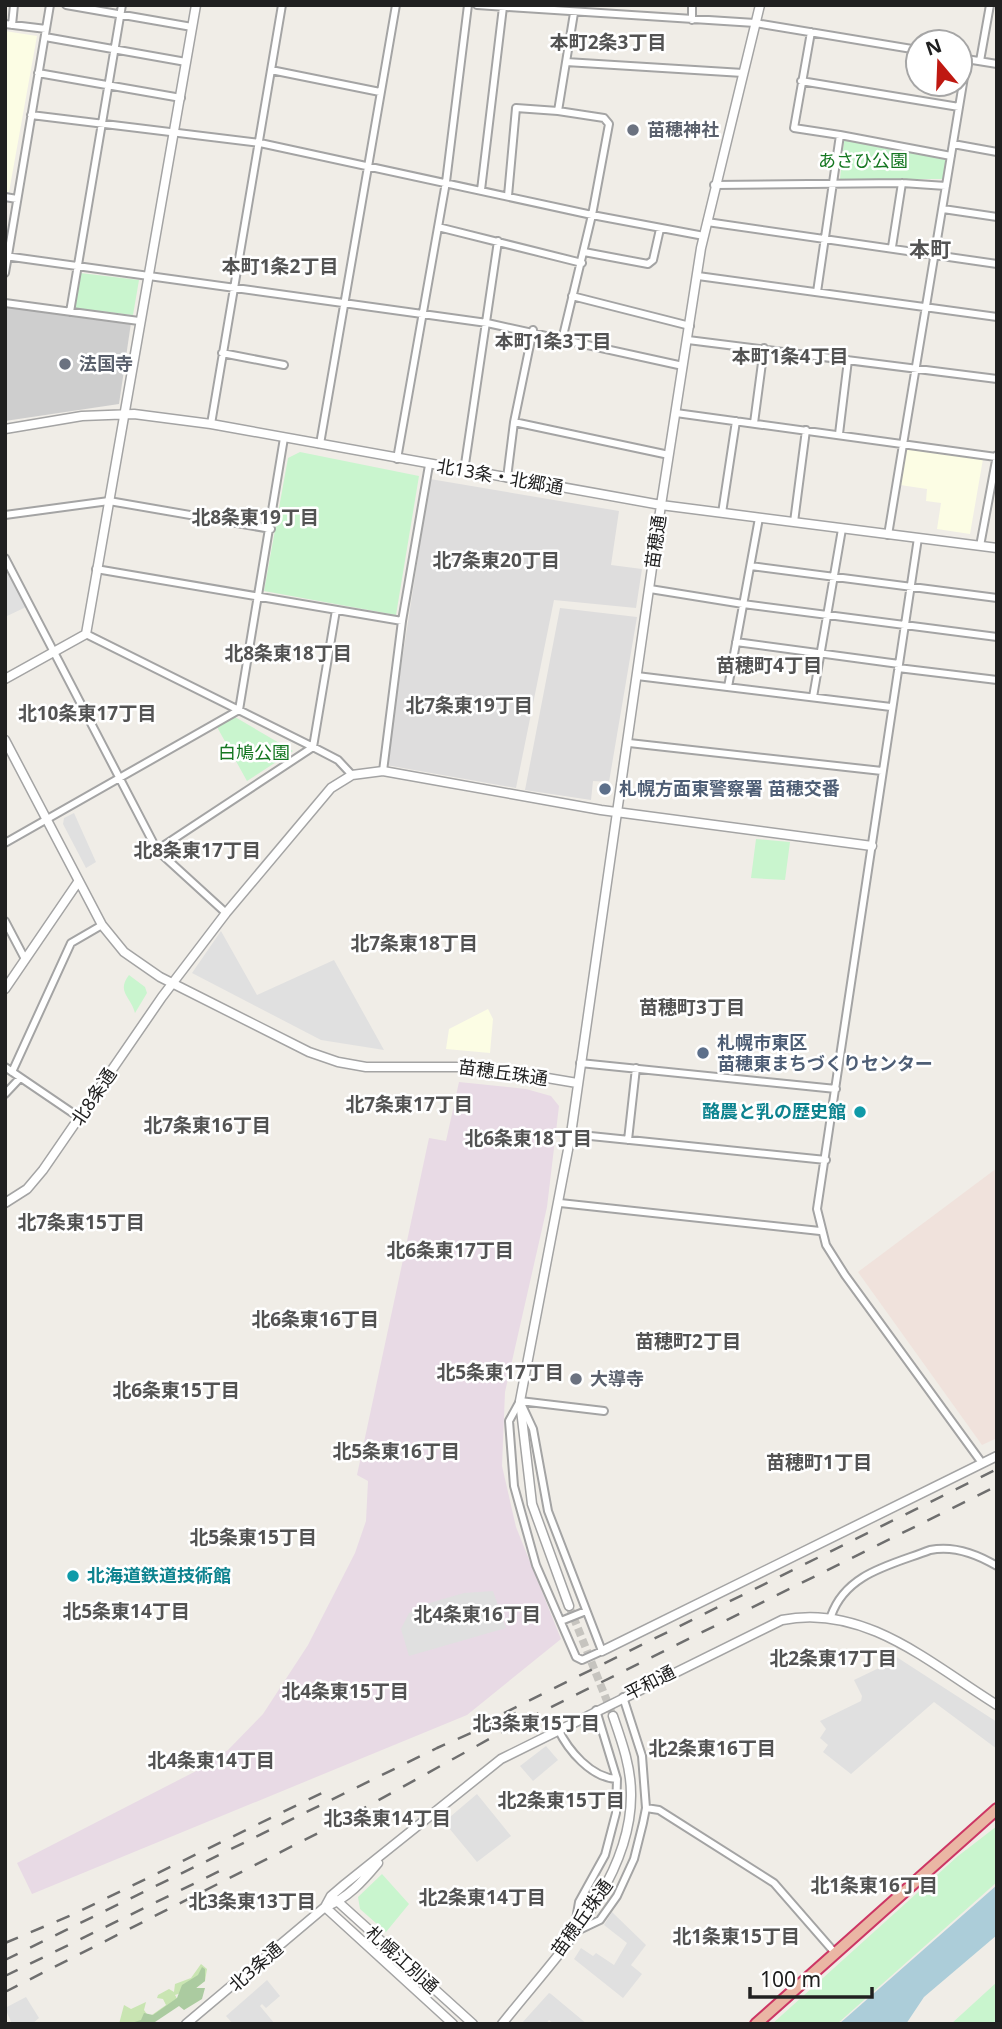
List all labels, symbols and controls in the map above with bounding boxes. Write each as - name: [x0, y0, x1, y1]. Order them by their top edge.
- north arrow: [904, 28, 974, 98]
- district label: 本町2条3丁目: [550, 29, 666, 55]
- text: N: [922, 32, 945, 62]
- place label: 苗穂神社: [647, 117, 719, 141]
- marker: 苗穂神社: [625, 122, 641, 138]
- park label: あさひ公園: [818, 148, 908, 172]
- district label: 本町: [909, 235, 951, 263]
- district label: 本町1条2丁目: [222, 253, 338, 279]
- district label: 本町1条3丁目: [495, 328, 611, 354]
- district label: 本町1条4丁目: [732, 343, 848, 369]
- place label: 法国寺: [79, 351, 133, 375]
- marker: 法国寺: [57, 356, 73, 372]
- street label: 北13条・北郷通: [435, 453, 566, 499]
- district label: 北8条東19丁目: [191, 504, 319, 530]
- street label: 苗穂通: [639, 513, 671, 570]
- district label: 北7条東20丁目: [432, 547, 560, 573]
- district label: 北8条東18丁目: [224, 640, 352, 666]
- district label: 苗穂町4丁目: [716, 652, 822, 678]
- district label: 北7条東19丁目: [405, 692, 533, 718]
- district label: 北10条東17丁目: [18, 700, 156, 726]
- park label: 白鳩公園: [218, 740, 290, 764]
- place label: 札幌方面東警察署 苗穂交番: [619, 776, 840, 800]
- marker: 札幌方面東警察署 苗穂交番: [597, 781, 613, 797]
- district label: 北8条東17丁目: [133, 837, 261, 863]
- district label: 北7条東18丁目: [350, 930, 478, 956]
- district label: 苗穂町3丁目: [639, 994, 745, 1020]
- place label: 札幌市東区 苗穂東まちづくりセンター: [717, 1030, 933, 1075]
- marker: 札幌市東区 苗穂東まちづくりセンター: [695, 1045, 711, 1061]
- street label: 苗穂丘珠通: [457, 1054, 549, 1090]
- street label: 北8条通: [65, 1063, 121, 1130]
- district label: 北7条東17丁目: [345, 1091, 473, 1117]
- place label: 酪農と乳の歴史館: [702, 1099, 846, 1123]
- marker: 酪農と乳の歴史館: [852, 1104, 868, 1120]
- district label: 北7条東16丁目: [143, 1112, 271, 1138]
- district label: 北6条東18丁目: [464, 1125, 592, 1151]
- district label: 北7条東15丁目: [17, 1209, 145, 1235]
- district label: 北6条東17丁目: [386, 1237, 514, 1263]
- district label: 北6条東16丁目: [251, 1306, 379, 1332]
- district label: 苗穂町2丁目: [635, 1328, 741, 1354]
- district label: 北5条東17丁目: [436, 1359, 564, 1385]
- place label: 大導寺: [590, 1366, 644, 1390]
- marker: 大導寺: [568, 1371, 584, 1387]
- district label: 北6条東15丁目: [112, 1377, 240, 1403]
- district label: 北5条東16丁目: [332, 1438, 460, 1464]
- district label: 苗穂町1丁目: [766, 1449, 872, 1475]
- district label: 北5条東15丁目: [189, 1524, 317, 1550]
- place label: 北海道鉄道技術館: [87, 1563, 231, 1587]
- marker: 北海道鉄道技術館: [65, 1568, 81, 1584]
- district label: 北5条東14丁目: [62, 1598, 190, 1624]
- district label: 北4条東16丁目: [413, 1601, 541, 1627]
- district label: 北2条東17丁目: [769, 1645, 897, 1671]
- street label: 平和通: [620, 1659, 679, 1705]
- district label: 北4条東15丁目: [281, 1678, 409, 1704]
- district label: 北3条東15丁目: [472, 1710, 600, 1736]
- district label: 北2条東16丁目: [648, 1735, 776, 1761]
- district label: 北4条東14丁目: [147, 1747, 275, 1773]
- district label: 北2条東15丁目: [497, 1787, 625, 1813]
- district label: 北3条東14丁目: [323, 1805, 451, 1831]
- district label: 北1条東16丁目: [810, 1872, 938, 1898]
- street label: 苗穂丘珠通: [545, 1874, 617, 1961]
- district label: 北2条東14丁目: [418, 1884, 546, 1910]
- district label: 北3条東13丁目: [188, 1888, 316, 1914]
- street label: 札幌江別通: [361, 1920, 444, 1998]
- district label: 北1条東15丁目: [672, 1923, 800, 1949]
- street label: 北3条通: [223, 1936, 287, 1996]
- scale bar: [750, 1955, 872, 1999]
- text: 100 m: [760, 1965, 821, 1993]

